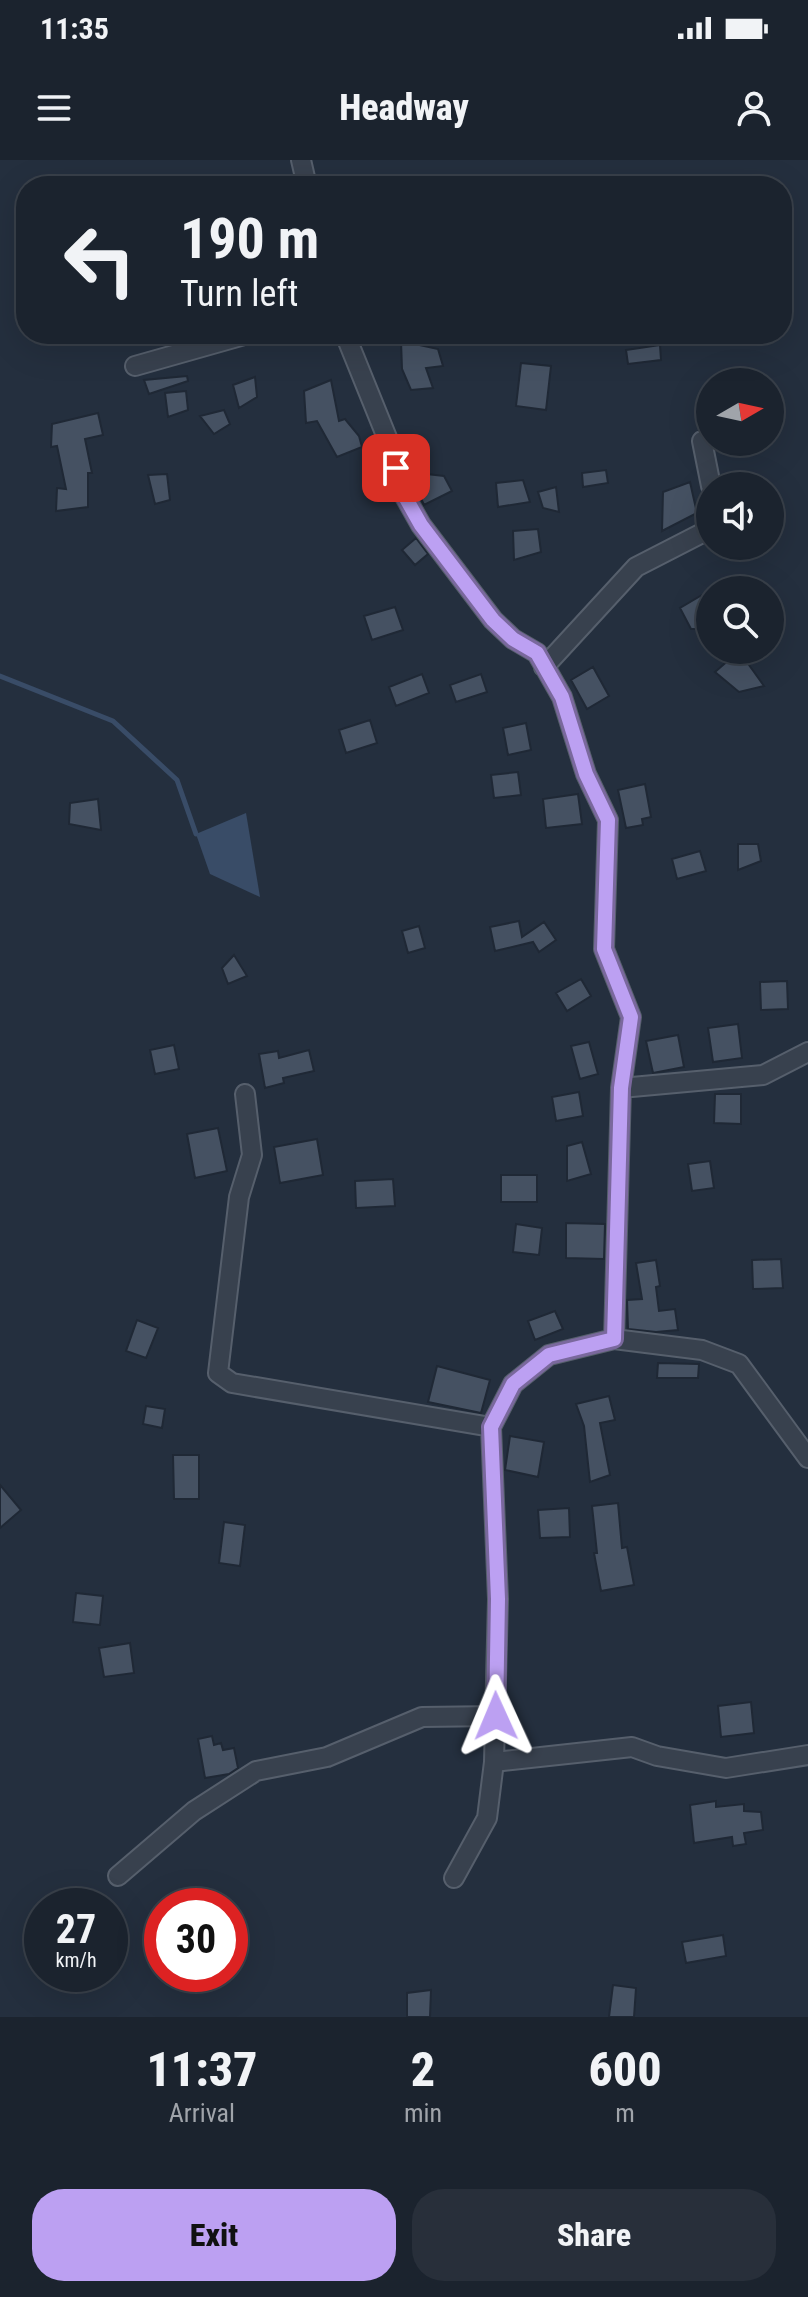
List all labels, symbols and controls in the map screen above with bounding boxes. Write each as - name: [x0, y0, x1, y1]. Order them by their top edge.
- text: 11:35: [40, 11, 109, 46]
- icon: menu: [32, 86, 76, 130]
- icon: person: [732, 86, 776, 130]
- text: Headway: [339, 87, 469, 129]
- text: 190 m: [180, 206, 319, 272]
- icon: left: [48, 208, 152, 312]
- text: Turn left: [180, 273, 298, 315]
- north arrow: [696, 368, 784, 456]
- map controls: [696, 368, 784, 664]
- pin: [362, 434, 430, 502]
- icon: arrive: [374, 446, 418, 490]
- button: sound: [696, 472, 784, 560]
- button: search: [696, 576, 784, 664]
- position arrow: [454, 1674, 538, 1758]
- speed limit sign: 30: [144, 1888, 248, 1992]
- text: 27: [56, 1906, 96, 1953]
- text: km/h: [55, 1948, 97, 1972]
- text: 11:37: [146, 2041, 258, 2098]
- text: 2: [411, 2041, 435, 2098]
- text: 600: [588, 2041, 662, 2098]
- text: Arrival: [169, 2098, 235, 2128]
- text: min: [404, 2098, 442, 2128]
- text: m: [615, 2098, 635, 2128]
- button: Exit: [32, 2189, 396, 2281]
- button: Share: [412, 2189, 776, 2281]

